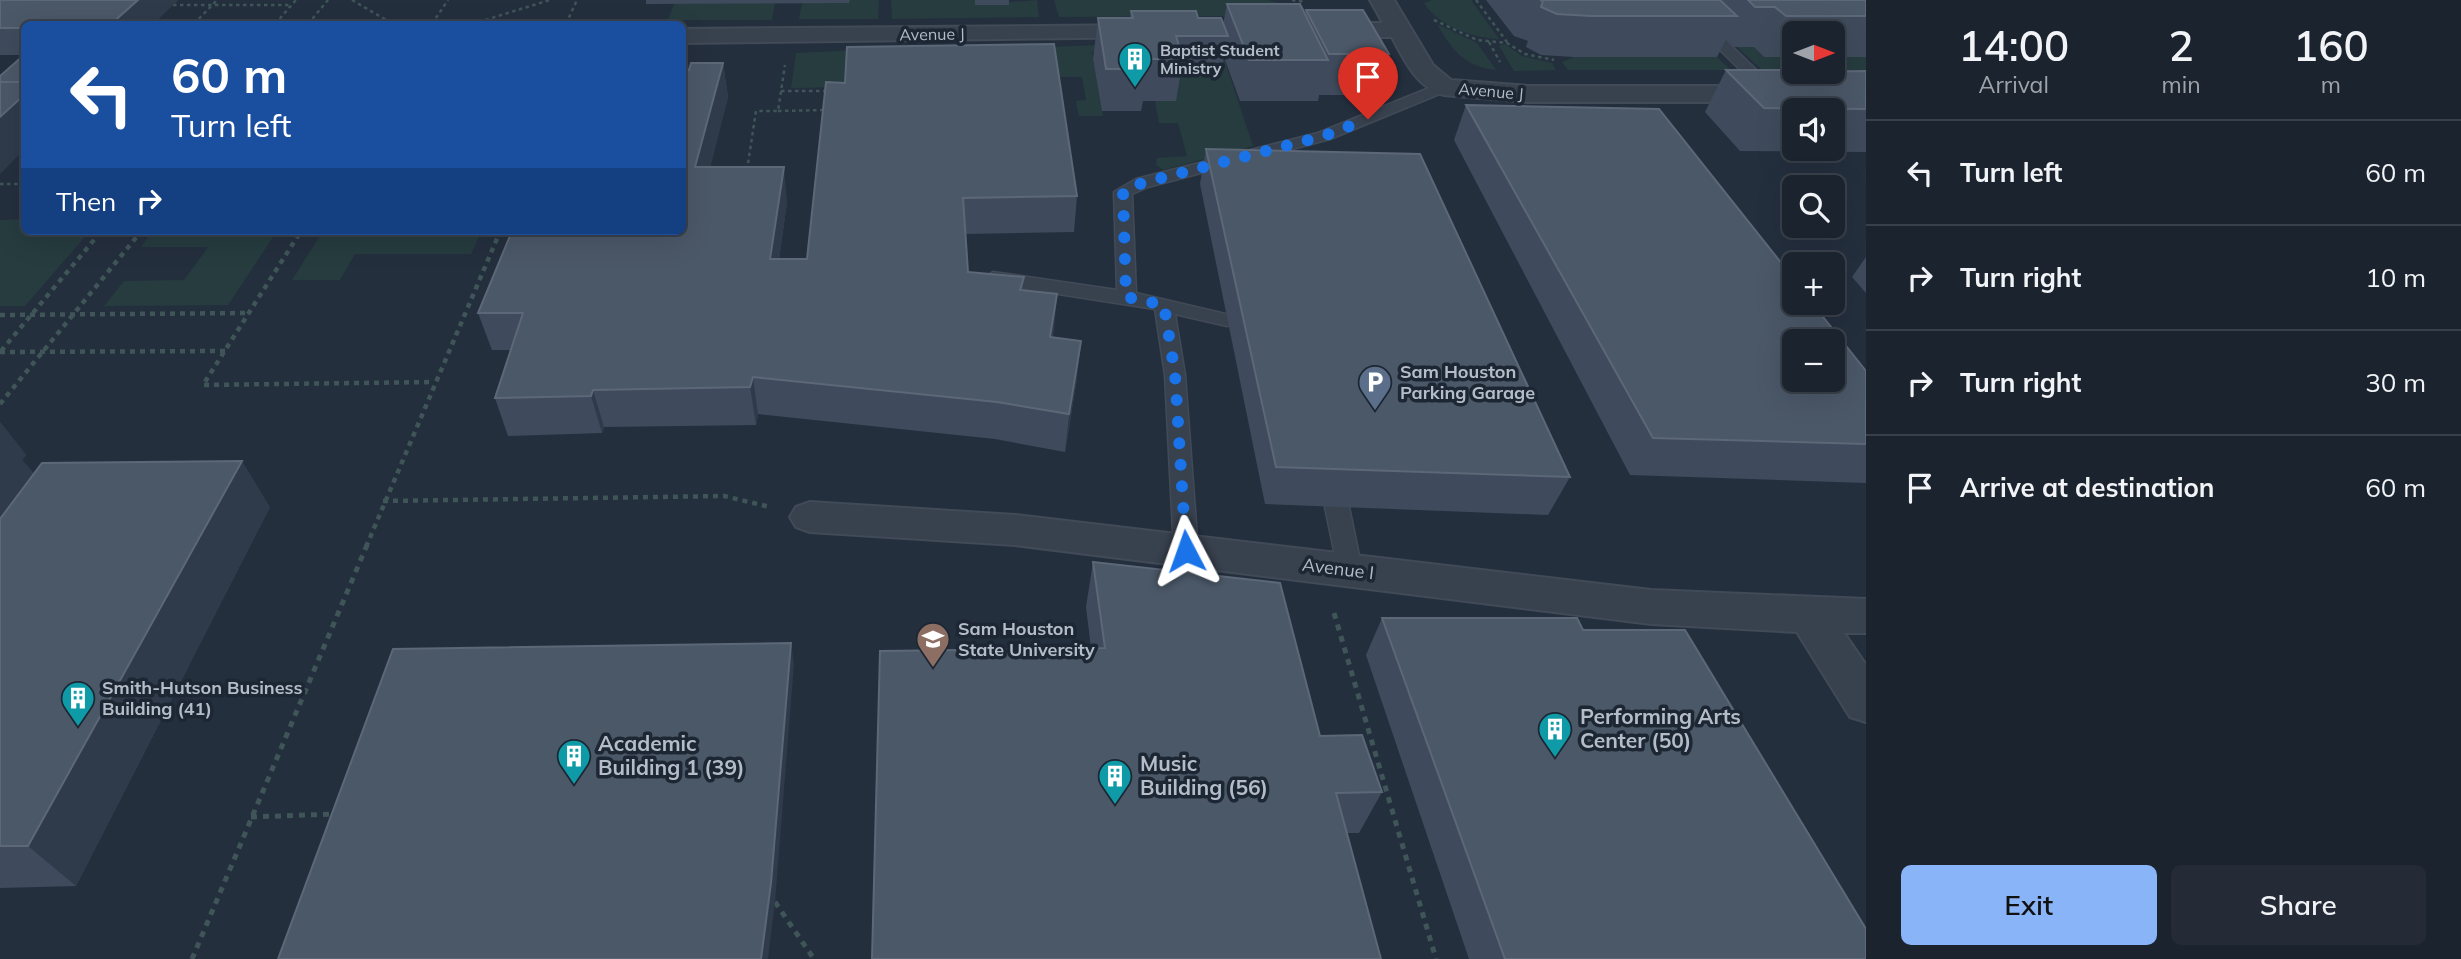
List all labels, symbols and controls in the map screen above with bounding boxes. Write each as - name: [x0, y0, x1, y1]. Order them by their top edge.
- text: 14:00: [1958, 19, 2069, 72]
- text: 2: [2168, 19, 2194, 72]
- text: 160: [2293, 19, 2369, 72]
- north arrow: [1782, 21, 1844, 84]
- map controls: [1782, 21, 1845, 392]
- street label: Avenue J: [899, 23, 965, 45]
- building icon: Baptist Student Ministry: [1116, 40, 1154, 89]
- place label: Baptist Student Ministry: [1160, 40, 1280, 78]
- text: 60 m: [171, 44, 287, 105]
- pin: [1338, 47, 1398, 119]
- icon: left: [56, 49, 147, 140]
- icon: arrive: [1349, 58, 1387, 96]
- text: Arrival: [1979, 70, 2049, 99]
- text: min: [2161, 70, 2201, 99]
- text: m: [2321, 70, 2341, 99]
- street label: Avenue J: [1458, 78, 1524, 104]
- button: sound: [1782, 98, 1845, 161]
- text: Turn left: [171, 105, 291, 145]
- icon: left: [1901, 154, 1939, 192]
- text: Turn left: [1960, 156, 2062, 189]
- text: 60 m: [2365, 156, 2426, 189]
- button: search: [1782, 175, 1845, 238]
- icon: right: [130, 182, 168, 220]
- text: Then: [56, 185, 116, 218]
- button: +: [1782, 252, 1845, 315]
- icon: right: [1901, 259, 1939, 297]
- text: Turn right: [1960, 261, 2081, 294]
- text: 10 m: [2365, 261, 2426, 294]
- button: −: [1782, 329, 1845, 392]
- place label: Sam Houston Parking Garage: [1400, 360, 1535, 404]
- parking icon: Sam Houston Parking Garage: [1356, 363, 1394, 412]
- icon: right: [1901, 364, 1939, 402]
- text: Turn right: [1960, 366, 2081, 399]
- text: 30 m: [2365, 366, 2426, 399]
- icon: arrive: [1901, 469, 1939, 507]
- text: Arrive at destination: [1960, 471, 2215, 504]
- text: 60 m: [2365, 471, 2426, 504]
- position arrow: [1149, 514, 1223, 588]
- street label: Avenue I: [1301, 553, 1375, 584]
- place label: Sam Houston State University: [958, 617, 1095, 661]
- school or university icon: Sam Houston State University: [914, 620, 952, 669]
- place label: Smith-Hutson Business Building (41): [102, 676, 303, 720]
- building icon: Smith-Hutson Business Building (41): [59, 679, 97, 728]
- place label: Performing Arts Center (50): [1580, 703, 1741, 753]
- building icon: Performing Arts Center (50): [1536, 710, 1574, 759]
- place label: Academic Building 1 (39): [598, 730, 744, 780]
- building icon: Academic Building 1 (39): [555, 737, 593, 786]
- place label: Music Building (56): [1140, 750, 1268, 800]
- building icon: Music Building (56): [1096, 757, 1134, 806]
- button: Exit: [1901, 865, 2157, 945]
- button: Share: [2171, 865, 2426, 945]

